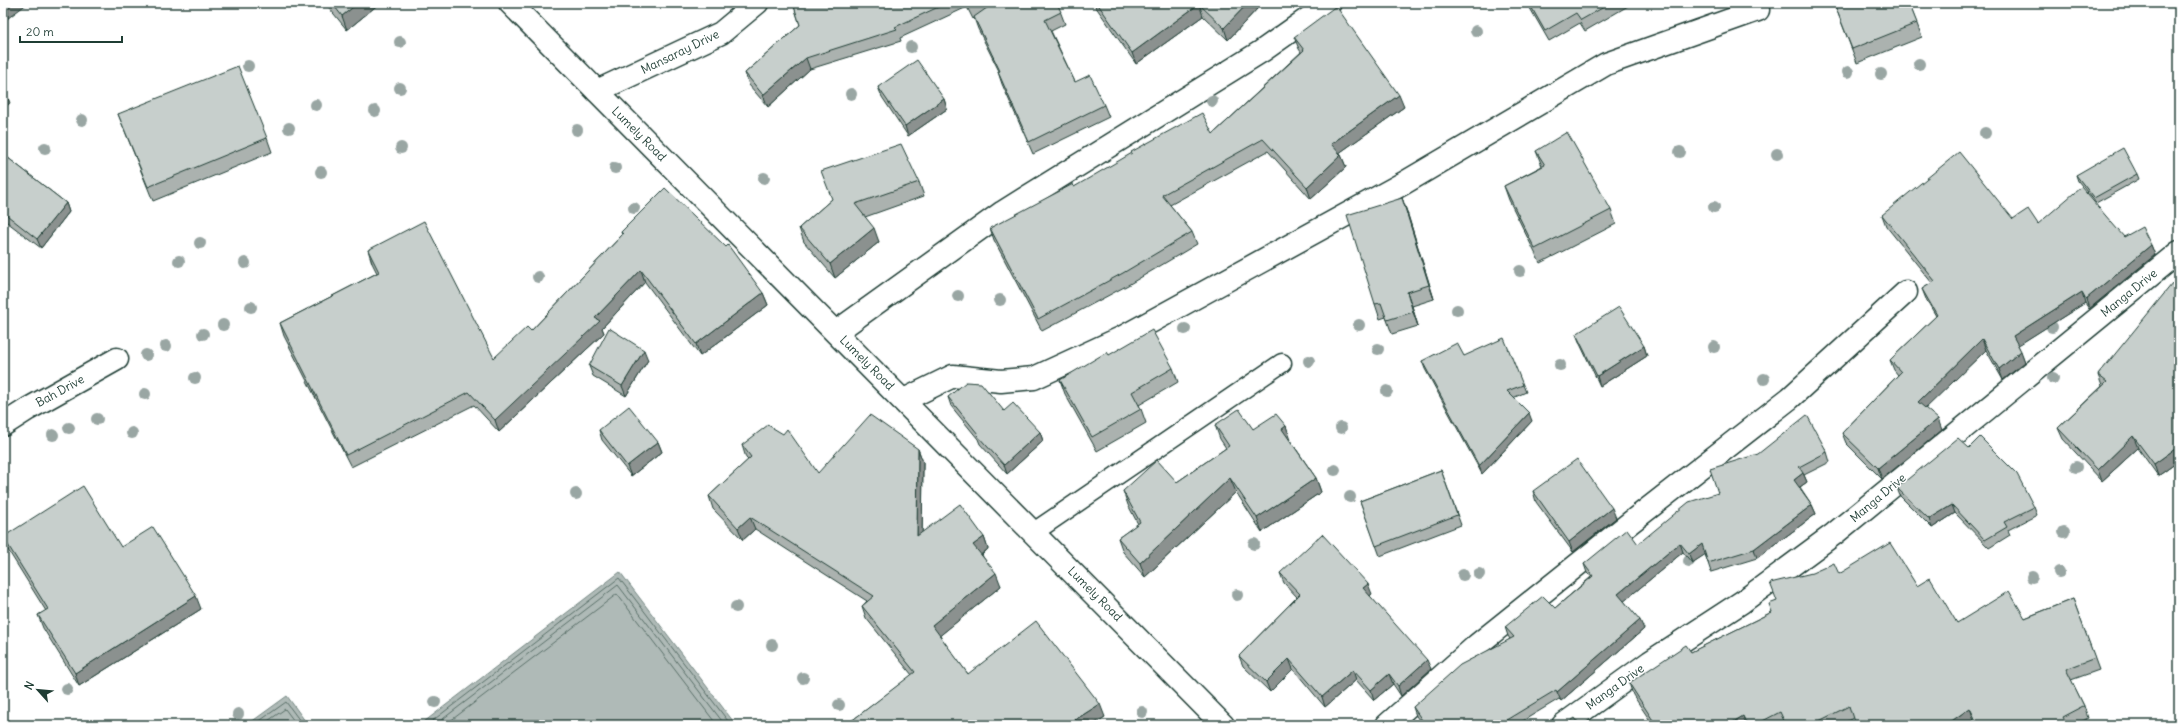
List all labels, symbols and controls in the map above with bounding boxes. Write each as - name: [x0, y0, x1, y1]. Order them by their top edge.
- scale bar: [20, 18, 122, 44]
- text: 20 m: [26, 24, 54, 39]
- street label: Mansaray Drive: [638, 26, 721, 77]
- street label: Lumely Road: [609, 103, 670, 164]
- street label: Manga Drive: [2097, 265, 2160, 320]
- street label: Lumely Road: [837, 332, 898, 393]
- street label: Bah Drive: [33, 371, 87, 410]
- street label: Manga Drive: [1847, 470, 1909, 525]
- street label: Lumely Road: [1065, 563, 1126, 624]
- street label: Manga Drive: [1583, 660, 1647, 713]
- north arrow: [18, 670, 58, 710]
- text: N: [21, 679, 37, 692]

